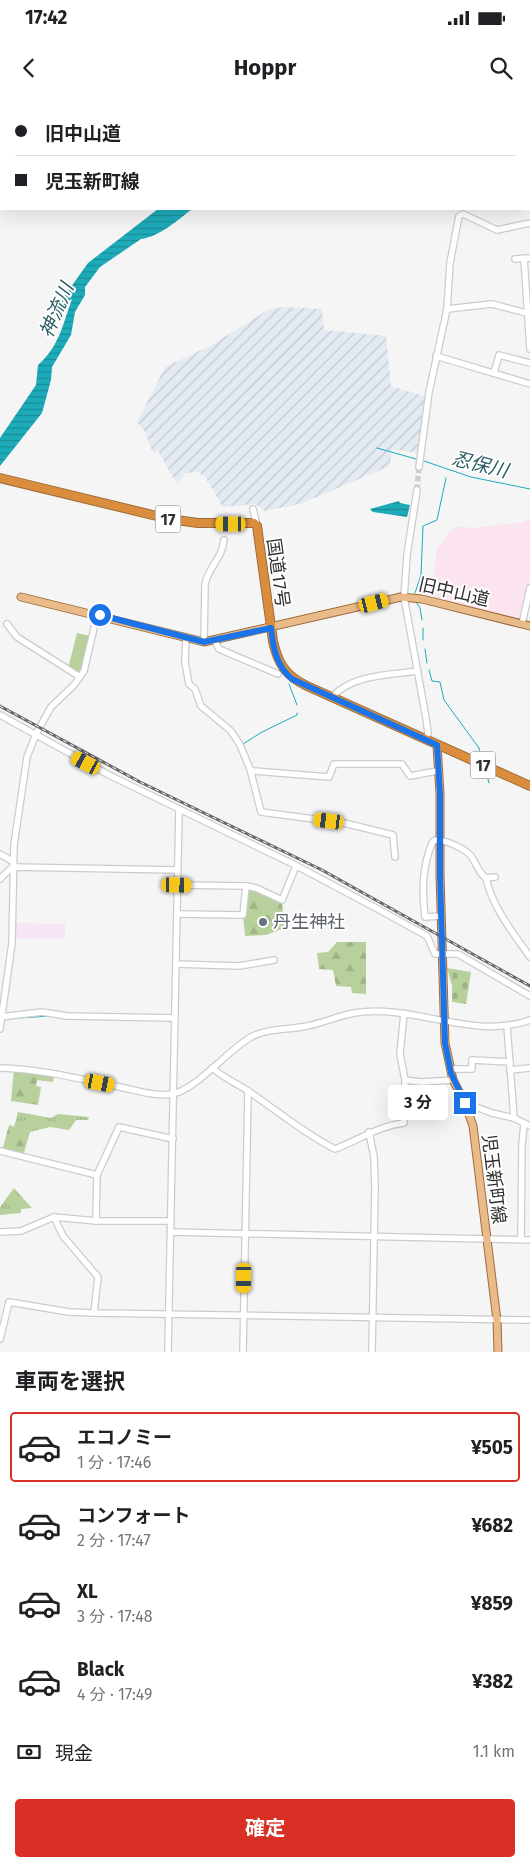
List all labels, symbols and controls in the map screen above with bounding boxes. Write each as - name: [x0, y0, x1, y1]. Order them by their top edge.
- text: 17:42: [25, 6, 67, 29]
- icon: back: [15, 54, 43, 82]
- text: Hoppr: [234, 54, 296, 81]
- icon: search: [487, 54, 515, 82]
- text: 旧中山道: [45, 122, 121, 145]
- text: 児玉新町線: [45, 170, 140, 193]
- water label: 神流川: [35, 278, 79, 341]
- water label: 忍保川: [449, 446, 512, 483]
- road number: 17: [156, 506, 180, 532]
- car: [216, 517, 246, 532]
- street label: 国道17号: [262, 537, 294, 609]
- street label: 旧中山道: [416, 573, 492, 611]
- car: [357, 592, 390, 614]
- route start: [89, 604, 111, 626]
- car: [69, 749, 102, 777]
- road number: 17: [470, 752, 496, 778]
- car: [313, 812, 344, 830]
- car: [161, 877, 192, 893]
- place label: 丹生神社: [273, 911, 345, 933]
- marker: 丹生神社: [257, 916, 269, 928]
- car: [83, 1073, 116, 1093]
- callout: 3 分: [388, 1086, 448, 1120]
- route end: [454, 1092, 476, 1114]
- text: 3 分: [404, 1093, 432, 1112]
- street label: 児玉新町線: [478, 1133, 510, 1225]
- car: [236, 1263, 251, 1293]
- text: 車両を選択: [15, 1368, 125, 1395]
- icon: car: [17, 1425, 62, 1470]
- text: エコノミー: [77, 1426, 172, 1449]
- text: ¥505: [471, 1436, 513, 1459]
- text: 1 分 · 17:46: [77, 1453, 151, 1472]
- icon: car: [17, 1503, 62, 1548]
- text: コンフォート: [77, 1504, 190, 1527]
- text: ¥682: [471, 1514, 513, 1537]
- text: 2 分 · 17:47: [77, 1531, 151, 1550]
- text: XL: [77, 1580, 98, 1603]
- icon: car: [17, 1581, 62, 1626]
- text: ¥859: [471, 1592, 513, 1615]
- text: 3 分 · 17:48: [77, 1607, 153, 1626]
- text: Black: [77, 1658, 124, 1681]
- icon: car: [17, 1659, 62, 1704]
- text: ¥382: [472, 1670, 513, 1693]
- text: 4 分 · 17:49: [77, 1685, 152, 1704]
- icon: cash: [15, 1738, 43, 1766]
- text: 現金: [55, 1742, 93, 1765]
- text: 1.1 km: [473, 1742, 515, 1761]
- button: 確定: [15, 1799, 515, 1857]

